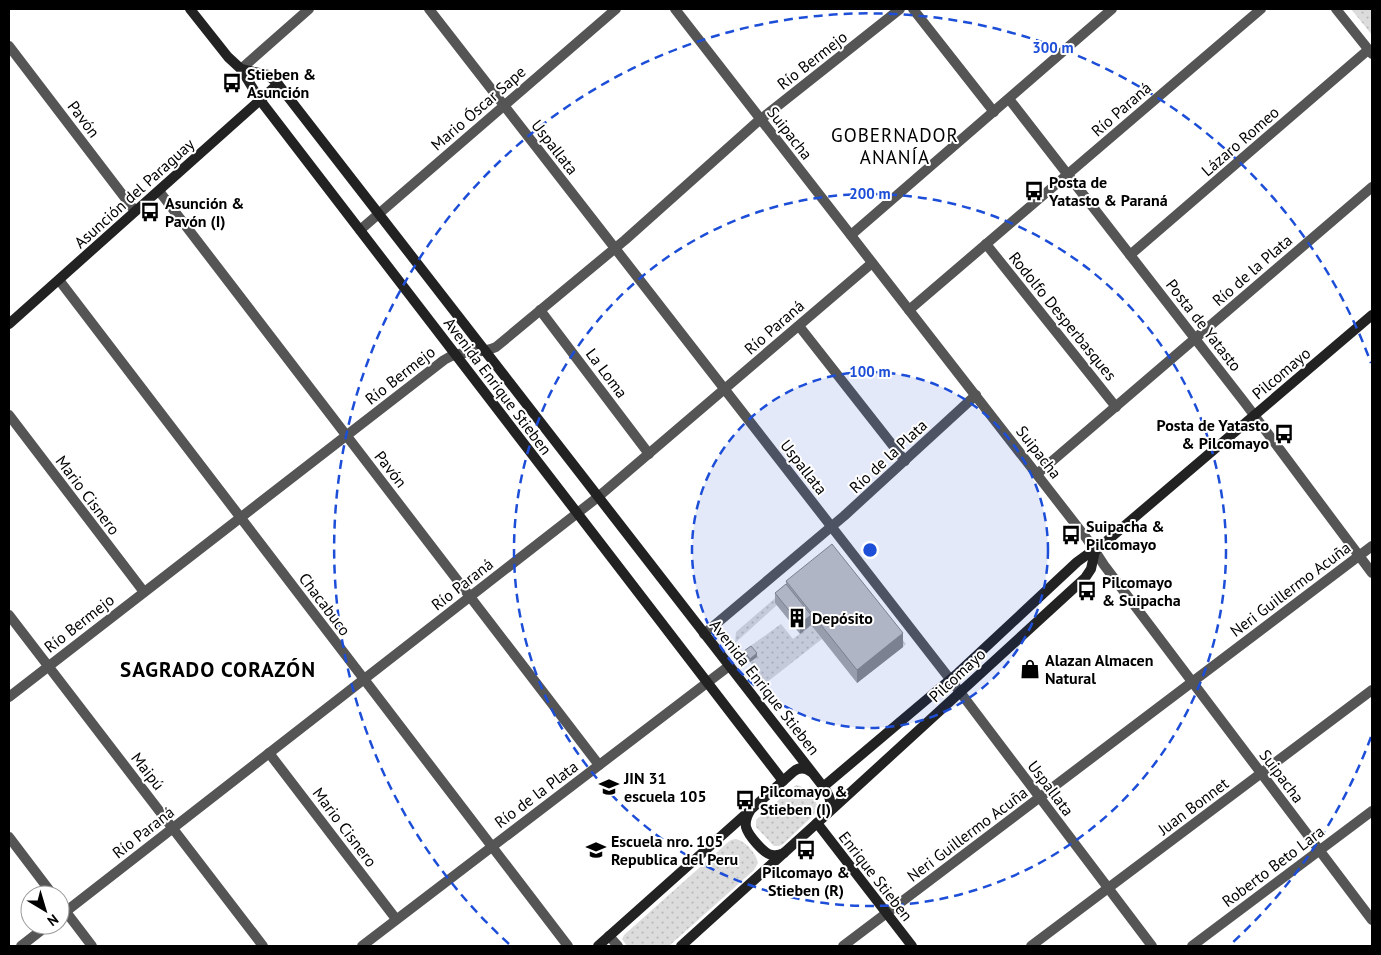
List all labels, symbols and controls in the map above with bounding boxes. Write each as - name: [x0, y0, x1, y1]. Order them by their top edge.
- street label: Río Bermejo: [773, 26, 851, 94]
- text: 300 m: [1032, 38, 1074, 57]
- street label: Mario Óscar Sape: [427, 61, 529, 155]
- place label: Stieben & Asunción: [247, 64, 316, 102]
- bus stop icon: Stieben & Asunción: [221, 72, 243, 94]
- street label: Río Paraná: [1087, 78, 1155, 140]
- street label: Pavón: [64, 97, 104, 141]
- street label: Suipacha: [763, 102, 817, 164]
- street label: Lázaro Romeo: [1197, 102, 1283, 180]
- street label: Uspallata: [527, 115, 583, 179]
- district label: GOBERNADOR ANANÍA: [831, 123, 959, 169]
- street label: Asunción del Paraguay: [70, 133, 199, 252]
- place label: Posta de Yatasto & Paraná: [1048, 172, 1168, 210]
- bus stop icon: Posta de Yatasto & Paraná: [1023, 180, 1045, 202]
- text: 200 m: [849, 184, 891, 203]
- place label: Asunción & Pavón (I): [165, 193, 244, 231]
- bus stop icon: Asunción & Pavón (I): [139, 201, 161, 223]
- street label: Río de la Plata: [1208, 230, 1296, 310]
- street label: Rodolfo Desperbasques: [1005, 248, 1121, 385]
- street label: Posta de Yatasto: [1162, 275, 1246, 375]
- street label: Río Paraná: [740, 296, 808, 358]
- street label: Avenida Enrique Stieben: [440, 313, 556, 459]
- street label: Río Bermejo: [361, 341, 439, 409]
- street label: Pilcomayo: [1248, 343, 1314, 403]
- street label: La Loma: [582, 344, 632, 402]
- text: 100 m: [849, 362, 891, 381]
- street label: Río de la Plata: [845, 415, 931, 497]
- place label: Posta de Yatasto & Pilcomayo: [1157, 415, 1269, 453]
- street label: Suipacha: [1012, 421, 1066, 483]
- bus stop icon: Posta de Yatasto & Pilcomayo: [1273, 423, 1295, 445]
- street label: Uspallata: [776, 435, 832, 499]
- street label: Pavón: [370, 447, 412, 491]
- street label: Mario Cisnero: [52, 451, 124, 539]
- place label: Suipacha & Pilcomayo: [1086, 516, 1165, 554]
- bus stop icon: Suipacha & Pilcomayo: [1060, 524, 1082, 546]
- street label: Neri Guillermo Acuña: [1226, 537, 1354, 641]
- centre of rings: [861, 541, 879, 559]
- street label: Río Paraná: [427, 554, 497, 614]
- street label: Chacabuco: [295, 569, 355, 639]
- place label: Pilcomayo & Suipacha: [1102, 572, 1181, 610]
- bus stop icon: Pilcomayo & Suipacha: [1076, 580, 1098, 602]
- street label: Río Bermejo: [40, 589, 118, 657]
- building icon: Depósito: [786, 607, 808, 629]
- place label: Depósito: [812, 608, 873, 628]
- street label: Avenida Enrique Stieben: [706, 615, 824, 759]
- street label: Pilcomayo: [925, 644, 989, 706]
- place label: Alazan Almacen Natural: [1045, 650, 1153, 688]
- district label: SAGRADO CORAZÓN: [120, 656, 316, 683]
- shop icon: Alazan Almacen Natural: [1019, 658, 1041, 680]
- street label: Suipacha: [1255, 745, 1309, 807]
- street label: Maipú: [127, 748, 169, 794]
- street label: Río de la Plata: [490, 756, 582, 832]
- street label: Uspallata: [1024, 756, 1078, 820]
- place label: JIN 31 escuela 105: [623, 768, 706, 806]
- street label: Juan Bonnet: [1153, 773, 1233, 840]
- school or university icon: JIN 31 escuela 105: [598, 776, 620, 798]
- place label: Pilcomayo & Stieben (I): [760, 781, 847, 819]
- street label: Neri Guillermo Acuña: [903, 782, 1031, 886]
- street label: Mario Cisnero: [309, 783, 381, 871]
- bus stop icon: Pilcomayo & Stieben (I): [734, 789, 756, 811]
- street label: Río Paraná: [108, 802, 178, 862]
- street label: Roberto Beto Lara: [1218, 821, 1328, 911]
- street label: Enrique Stieben: [835, 827, 917, 925]
- place label: Escuela nro. 105 Republica del Peru: [611, 831, 738, 869]
- school or university icon: Escuela nro. 105 Republica del Peru: [585, 839, 607, 861]
- bus stop icon: Pilcomayo & Stieben (R): [795, 839, 817, 861]
- place label: Pilcomayo & Stieben (R): [762, 862, 850, 900]
- north arrow: [20, 885, 70, 935]
- text: N: [44, 910, 62, 930]

